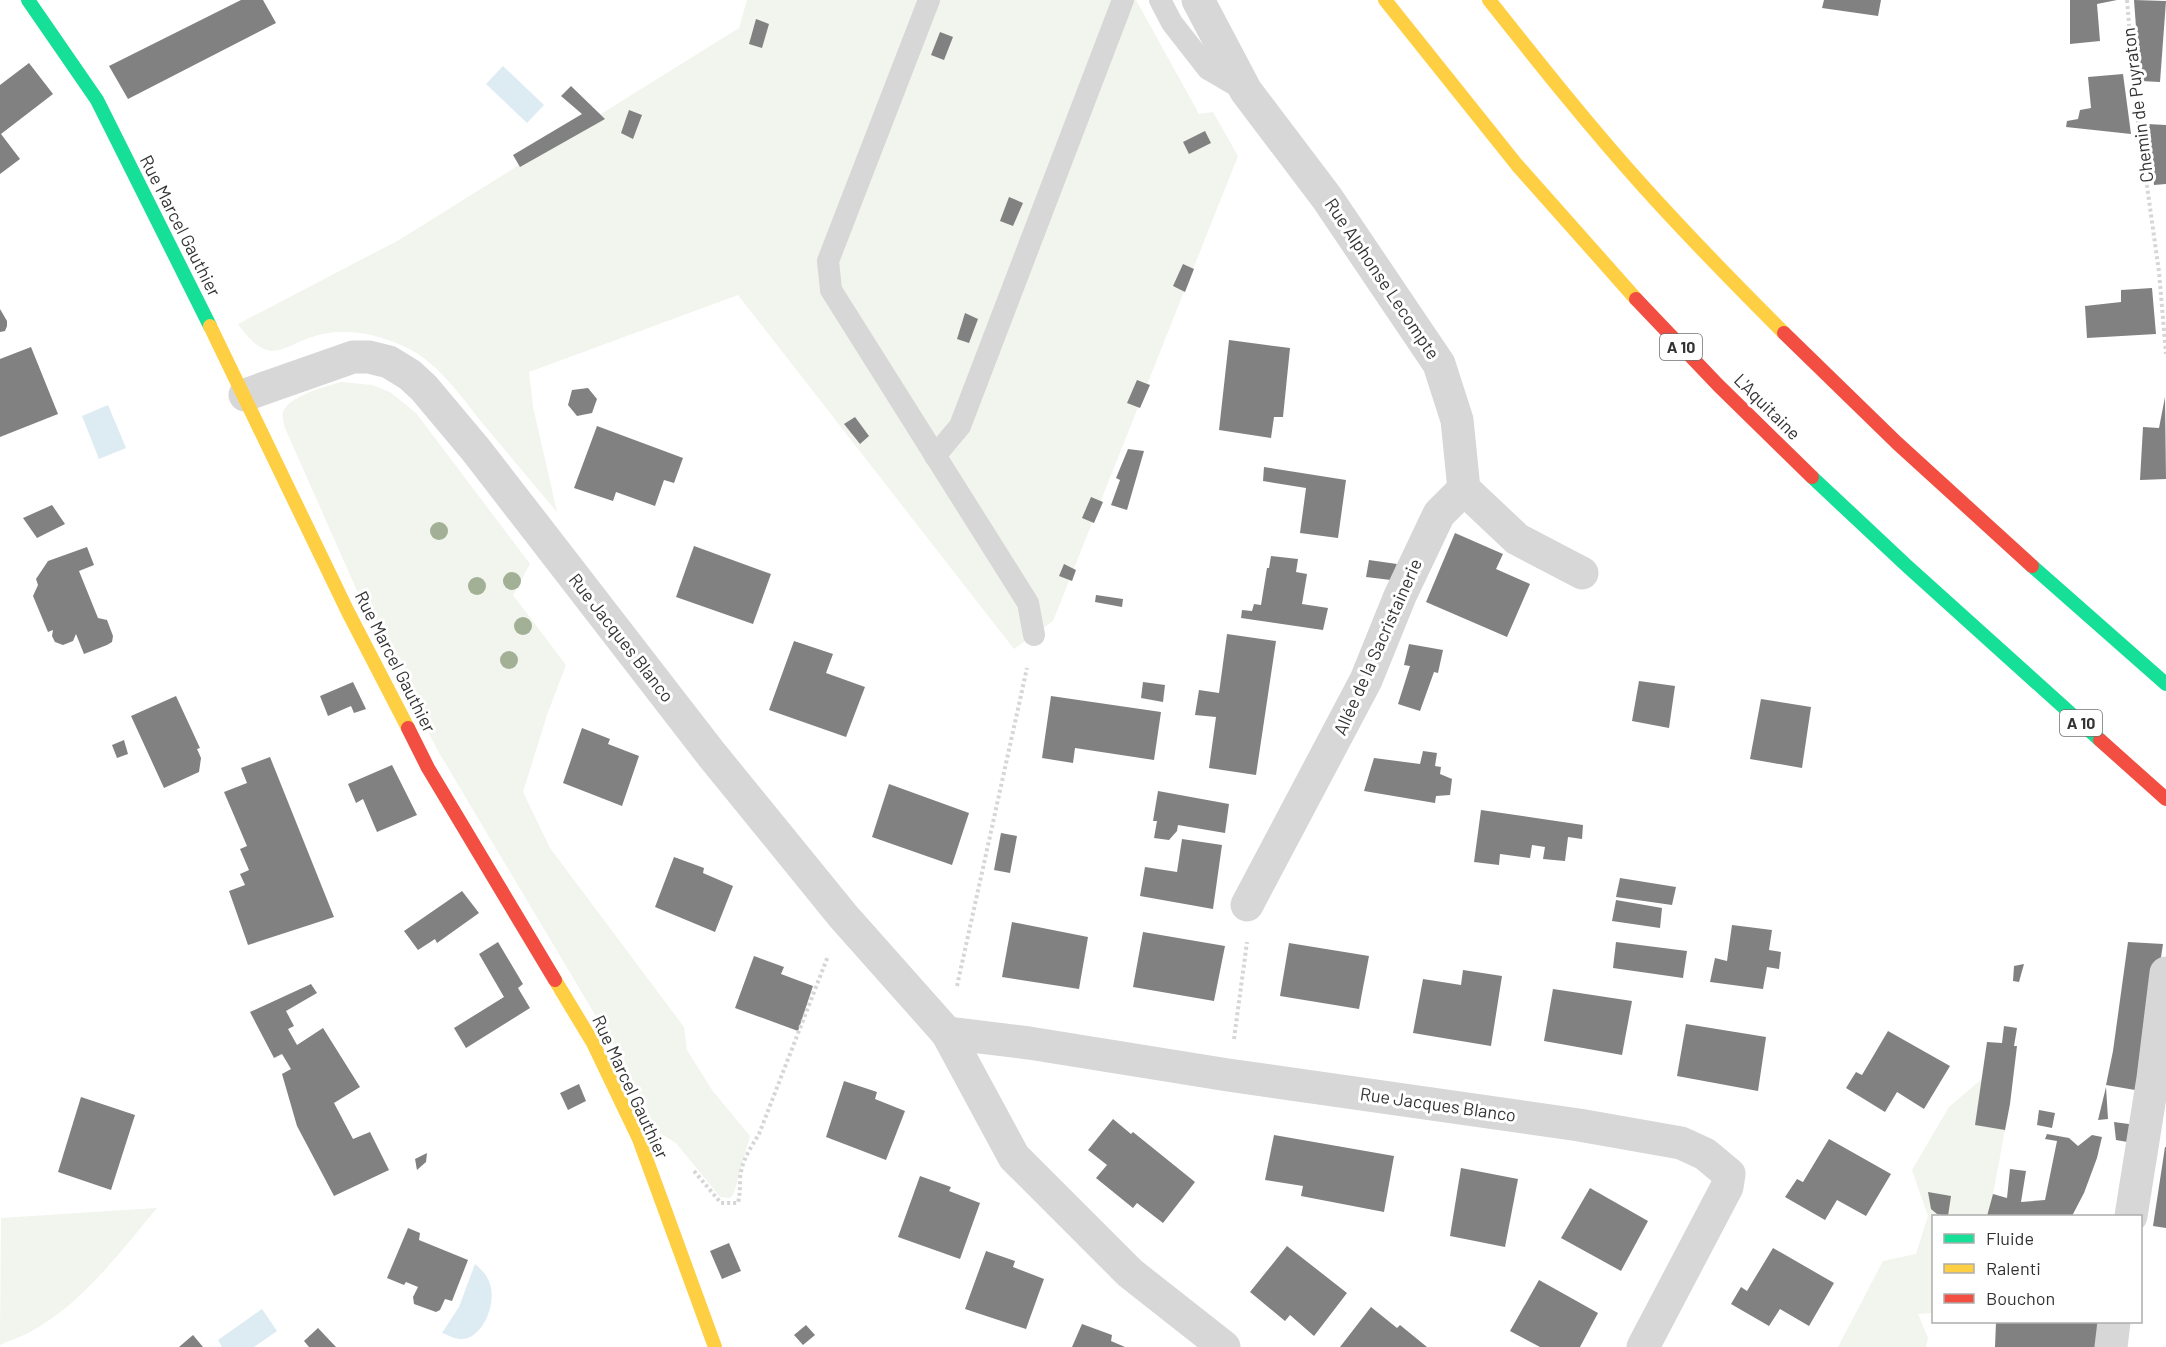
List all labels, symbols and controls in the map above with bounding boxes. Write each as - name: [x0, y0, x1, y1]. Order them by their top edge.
- street label: Chemin de Puyraton: [2117, 26, 2157, 184]
- street label: Rue Marcel Gauthier: [136, 151, 226, 300]
- street label: Rue Alphonse Lecompte: [1321, 194, 1445, 363]
- road number: A 10: [1660, 334, 1702, 360]
- street label: L'Aquitaine: [1730, 368, 1806, 444]
- street label: Allée de la Sacristainerie: [1328, 555, 1426, 738]
- street label: Rue Jacques Blanco: [565, 569, 679, 706]
- street label: Rue Marcel Gauthier: [351, 587, 441, 736]
- road number: A 10: [2060, 710, 2102, 736]
- street label: Rue Marcel Gauthier: [588, 1011, 674, 1162]
- street label: Rue Jacques Blanco: [1359, 1082, 1518, 1126]
- legend: [1932, 1215, 2142, 1323]
- text: Fluide: [1986, 1227, 2034, 1249]
- text: Ralenti: [1986, 1257, 2041, 1279]
- text: Bouchon: [1986, 1287, 2055, 1309]

